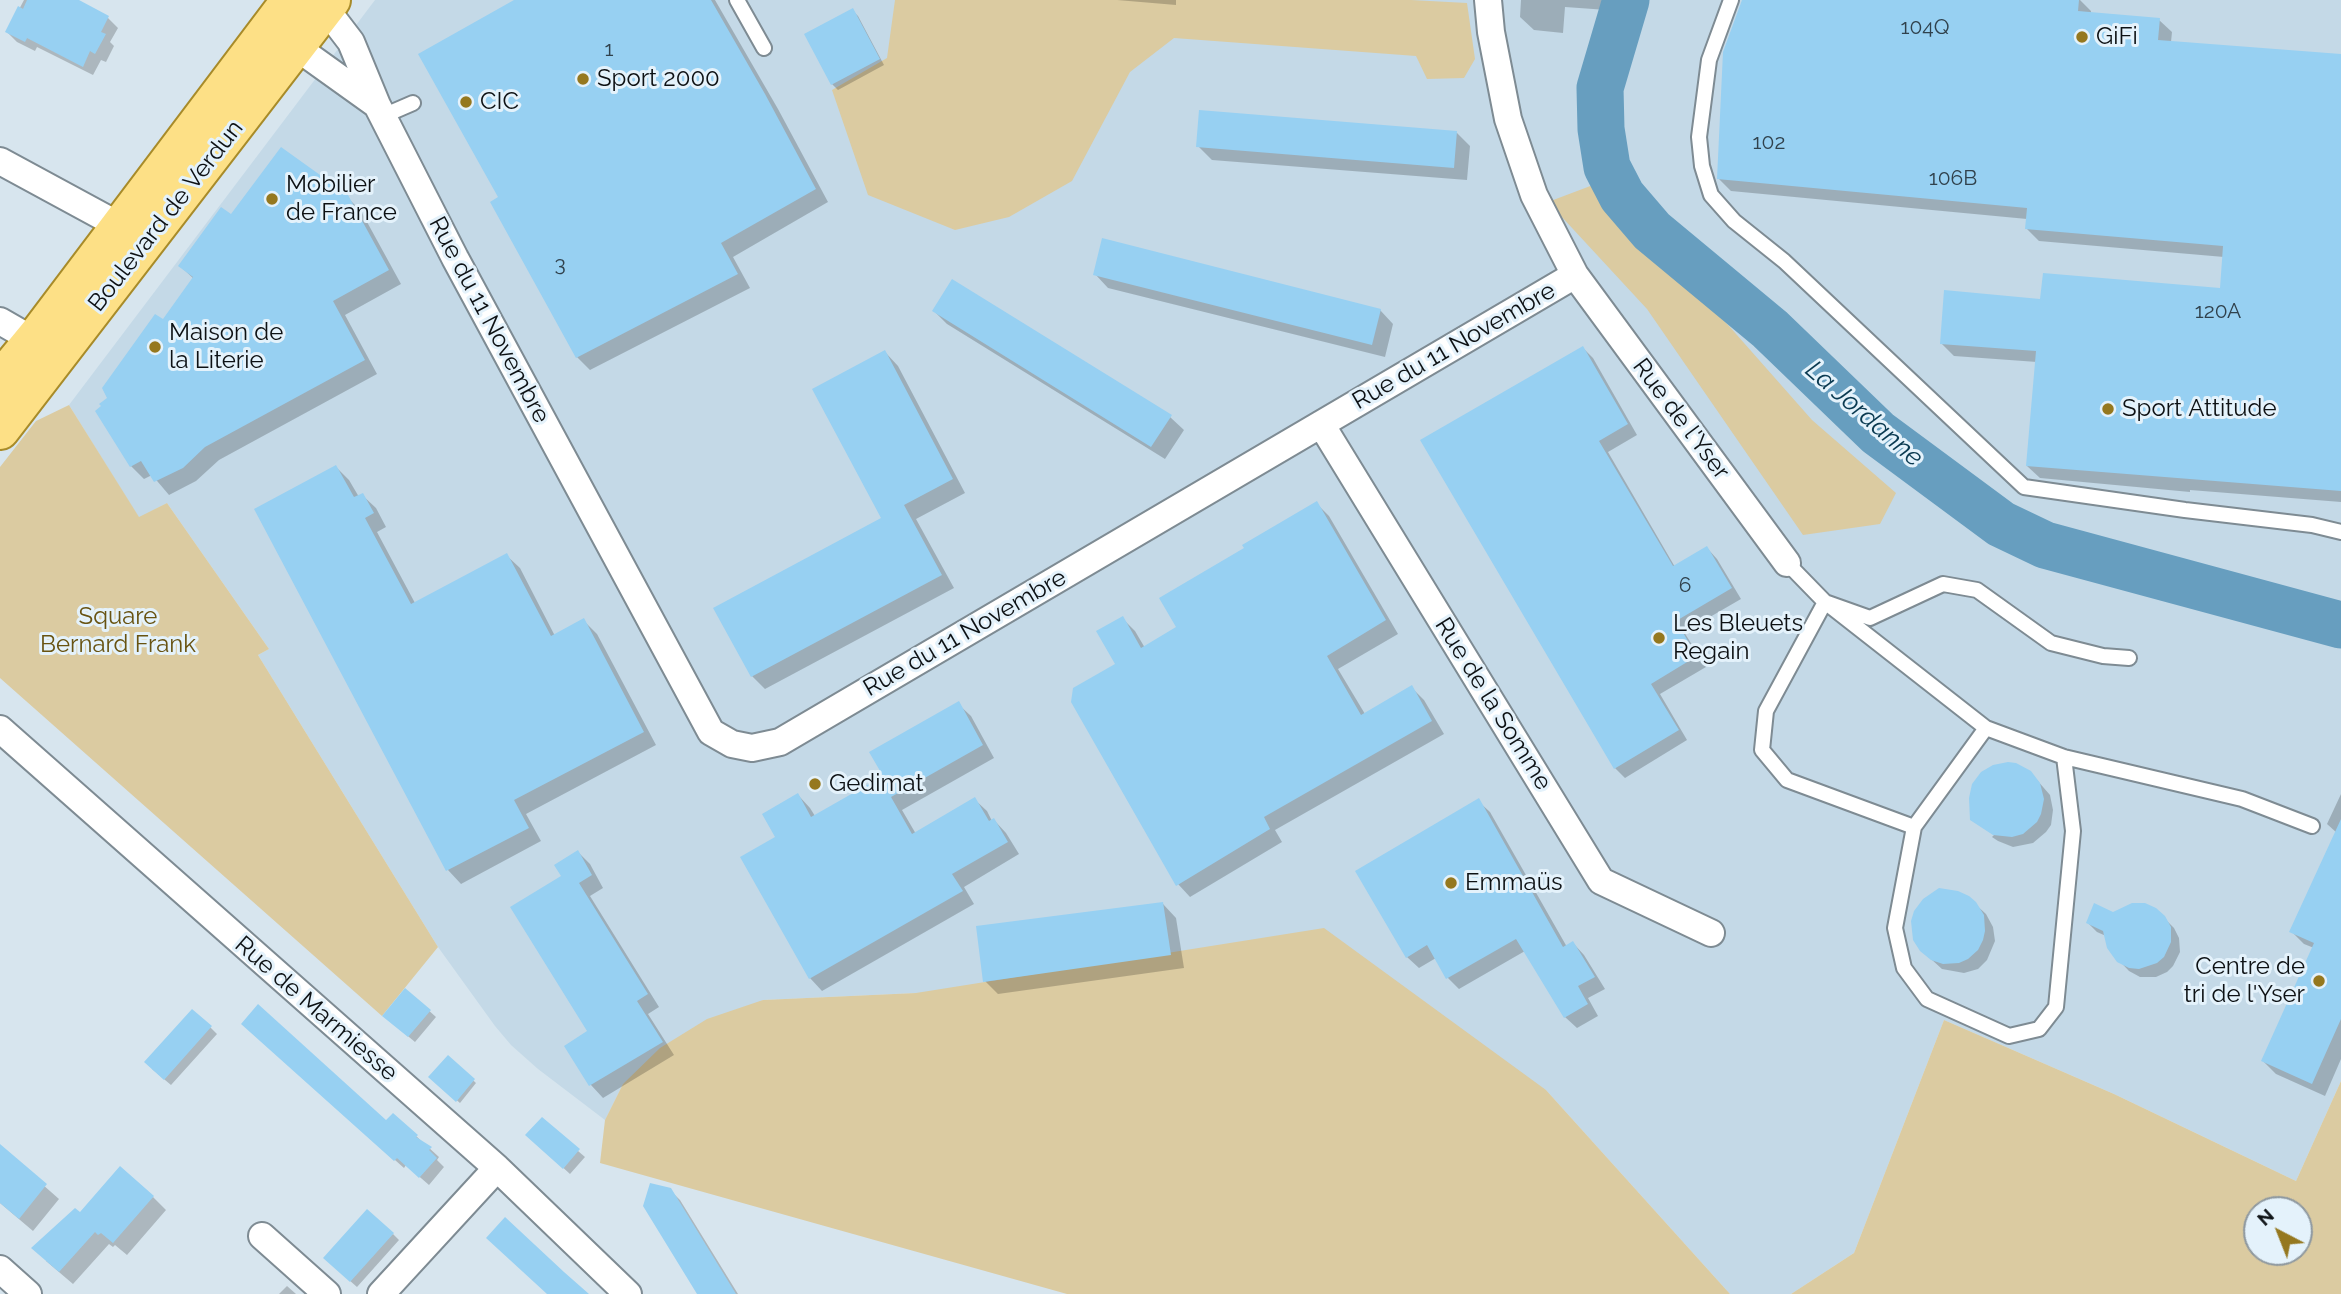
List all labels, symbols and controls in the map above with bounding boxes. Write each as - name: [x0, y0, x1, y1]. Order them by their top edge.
- house number: 104Q: [1900, 15, 1950, 41]
- place label: GiFi: [2096, 23, 2138, 51]
- marker: GiFi: [2074, 29, 2090, 45]
- house number: 1: [605, 37, 613, 63]
- place label: Sport 2000: [597, 65, 720, 93]
- marker: Sport 2000: [575, 71, 591, 87]
- place label: CIC: [480, 88, 519, 116]
- marker: CIC: [458, 94, 474, 110]
- street label: Boulevard de Verdun: [82, 115, 250, 317]
- house number: 102: [1753, 130, 1785, 156]
- house number: 106B: [1929, 166, 1977, 192]
- place label: Mobilier de France: [286, 171, 397, 227]
- marker: Mobilier de France: [264, 191, 280, 207]
- street label: Rue du 11 Novembre: [422, 212, 556, 428]
- house number: 3: [554, 252, 566, 278]
- street label: Rue du 11 Novembre: [1347, 276, 1561, 416]
- house number: 120A: [2195, 299, 2241, 325]
- place label: Maison de la Literie: [169, 319, 283, 375]
- marker: Maison de la Literie: [147, 339, 163, 355]
- street label: Rue de l'Yser: [1626, 353, 1736, 485]
- water label: La Jordanne: [1799, 355, 1929, 473]
- place label: Sport Attitude: [2122, 395, 2277, 423]
- marker: Sport Attitude: [2100, 401, 2116, 417]
- street label: Rue du 11 Novembre: [858, 563, 1072, 703]
- house number: 6: [1679, 573, 1691, 599]
- park label: Square Bernard Frank: [40, 603, 196, 659]
- place label: Les Bleuets Regain: [1673, 610, 1803, 666]
- street label: Rue de la Somme: [1428, 612, 1558, 796]
- marker: Les Bleuets Regain: [1651, 630, 1667, 646]
- place label: Gedimat: [829, 770, 924, 798]
- marker: Gedimat: [807, 776, 823, 792]
- place label: Emmaüs: [1465, 869, 1563, 897]
- marker: Emmaüs: [1443, 875, 1459, 891]
- street label: Rue de Marmiesse: [229, 931, 403, 1087]
- place label: Centre de tri de l'Yser: [2184, 953, 2305, 1009]
- marker: Centre de tri de l'Yser: [2311, 973, 2327, 989]
- north arrow: [2243, 1196, 2313, 1266]
- text: N: [2253, 1204, 2278, 1230]

